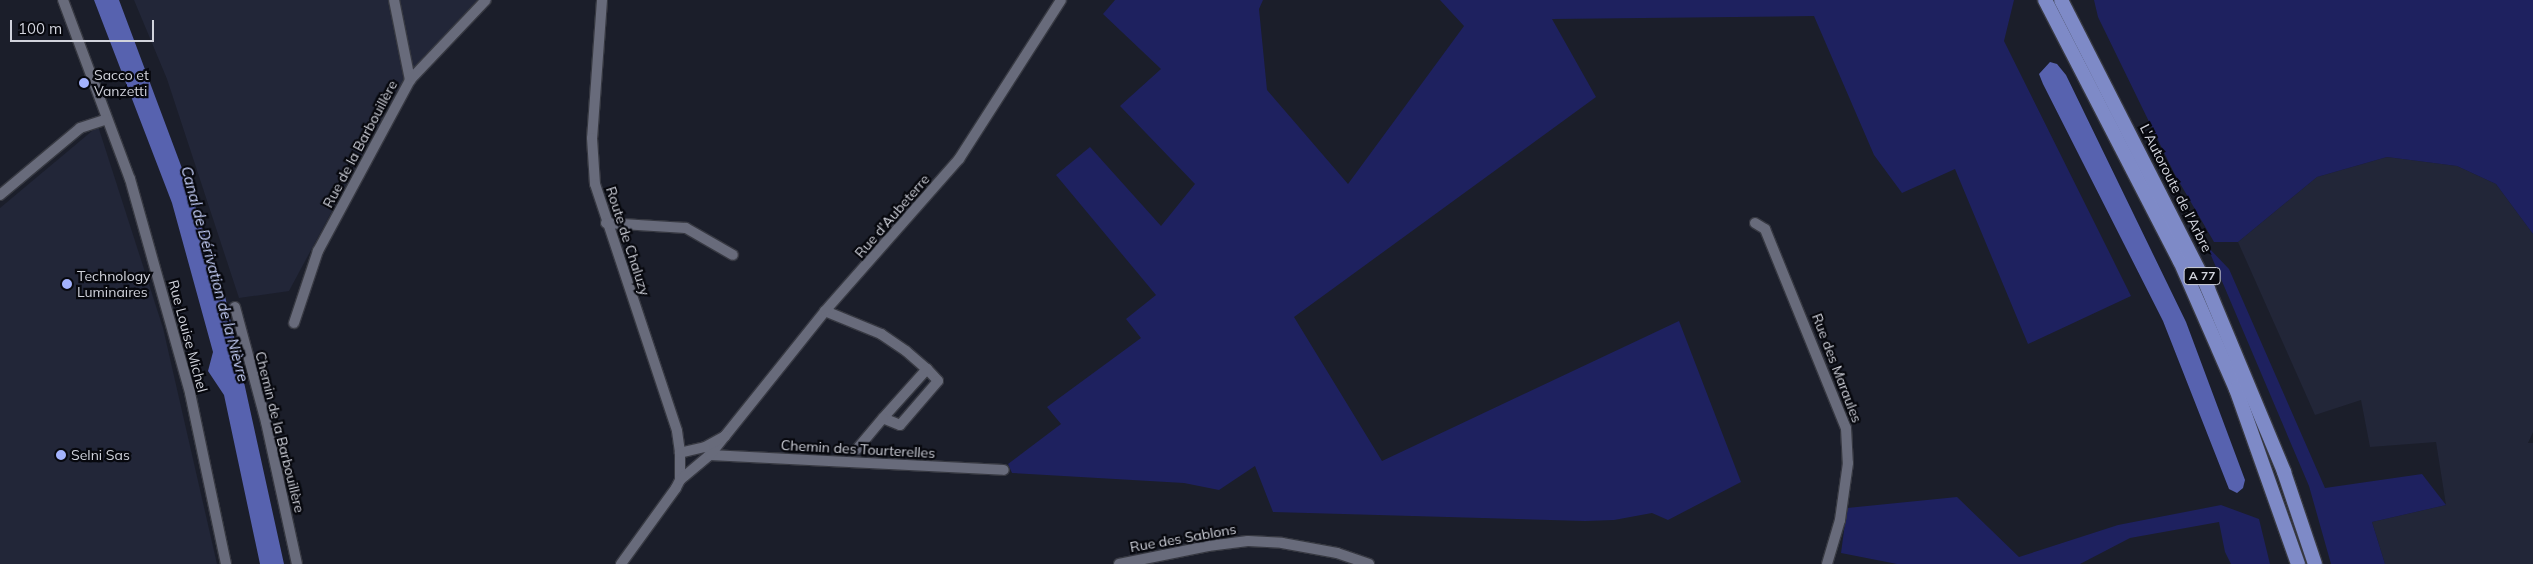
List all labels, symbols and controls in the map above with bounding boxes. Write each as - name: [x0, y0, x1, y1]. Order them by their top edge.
- scale bar: [12, 10, 156, 42]
- text: 100 m: [18, 19, 62, 38]
- place label: Sacco et Vanzetti: [94, 67, 149, 100]
- marker: Sacco et Vanzetti: [78, 77, 90, 89]
- street label: Rue de la Barbouillère: [319, 77, 401, 211]
- street label: L'Autoroute de l'Arbre: [2136, 121, 2216, 255]
- water label: Canal de Dérivation de la Nièvre: [178, 164, 252, 384]
- street label: Rue d'Aubeterre: [851, 171, 933, 261]
- street label: Route de Chaluzy: [602, 184, 654, 298]
- road number: A 77: [2183, 266, 2221, 286]
- place label: Technology Luminaires: [77, 268, 151, 300]
- marker: Technology Luminaires: [61, 278, 73, 290]
- street label: Rue Louise Michel: [165, 278, 211, 394]
- street label: Rue des Maraules: [1808, 311, 1866, 425]
- street label: Chemin de la Barbouillère: [252, 350, 308, 514]
- street label: Chemin des Tourterelles: [780, 437, 936, 461]
- place label: Selni Sas: [71, 447, 130, 463]
- marker: Selni Sas: [55, 449, 67, 461]
- street label: Rue des Sablons: [1129, 520, 1237, 556]

